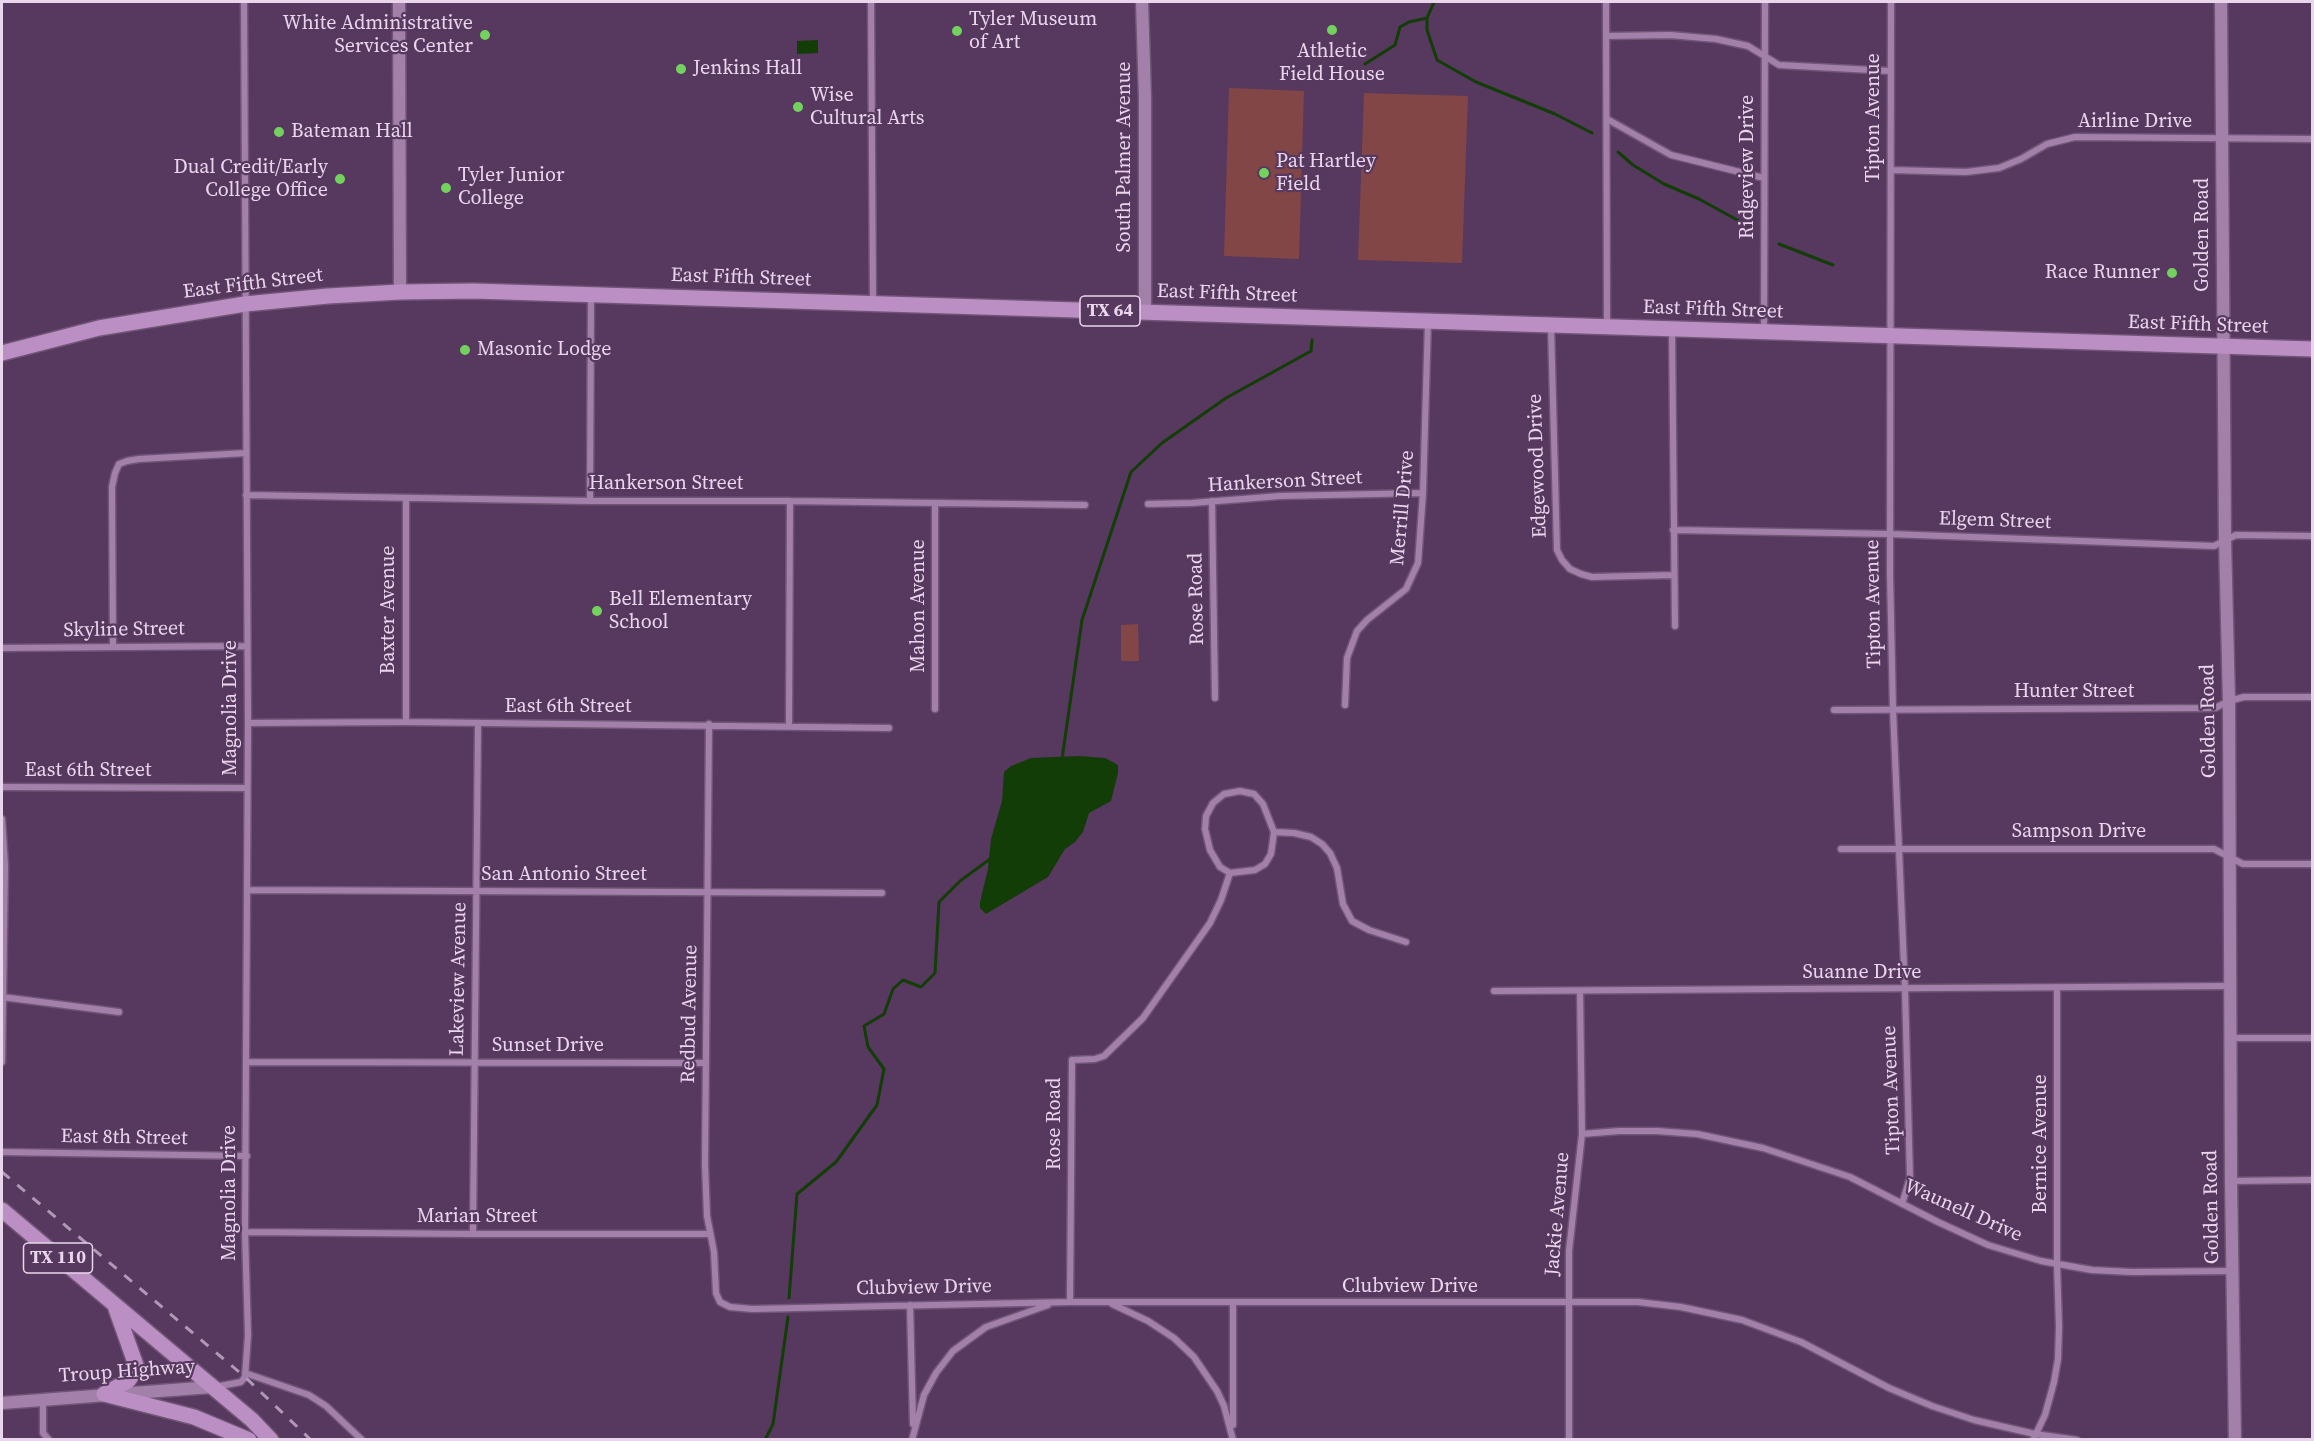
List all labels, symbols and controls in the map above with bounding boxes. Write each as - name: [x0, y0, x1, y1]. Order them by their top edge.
- place label: Tyler Museum of Art: [969, 8, 1097, 55]
- place label: White Administrative Services Center: [282, 12, 473, 59]
- marker: Athletic Field House: [1325, 23, 1339, 37]
- marker: Tyler Museum of Art: [950, 24, 964, 38]
- marker: White Administrative Services Center: [478, 28, 492, 42]
- place label: Athletic Field House: [1279, 40, 1385, 87]
- street label: Tipton Avenue: [1862, 53, 1886, 183]
- place label: Jenkins Hall: [693, 57, 802, 81]
- marker: Jenkins Hall: [674, 62, 688, 76]
- street label: South Palmer Avenue: [1113, 62, 1137, 252]
- place label: Wise Cultural Arts: [810, 84, 925, 131]
- street label: Ridgeview Drive: [1736, 95, 1760, 239]
- marker: Wise Cultural Arts: [791, 100, 805, 114]
- street label: Airline Drive: [2078, 110, 2192, 134]
- place label: Bateman Hall: [291, 120, 413, 144]
- marker: Bateman Hall: [272, 125, 286, 139]
- place label: Pat Hartley Field: [1276, 150, 1376, 197]
- place label: Dual Credit/Early College Office: [173, 156, 328, 203]
- place label: Tyler Junior College: [458, 164, 564, 211]
- marker: Pat Hartley Field: [1257, 166, 1271, 180]
- marker: Dual Credit/Early College Office: [333, 172, 347, 186]
- street label: Golden Road: [2191, 178, 2215, 292]
- marker: Tyler Junior College: [439, 181, 453, 195]
- place label: Race Runner: [2045, 261, 2160, 285]
- street label: East Fifth Street: [182, 264, 324, 304]
- street label: East Fifth Street: [670, 264, 812, 292]
- marker: Race Runner: [2165, 266, 2179, 280]
- street label: East Fifth Street: [1156, 280, 1298, 308]
- road number: TX 64: [1080, 296, 1140, 326]
- street label: East Fifth Street: [1642, 296, 1784, 324]
- street label: East Fifth Street: [2127, 311, 2269, 339]
- place label: Masonic Lodge: [477, 338, 611, 362]
- marker: Masonic Lodge: [458, 343, 472, 357]
- street label: Edgewood Drive: [1523, 393, 1553, 539]
- street label: Merrill Drive: [1386, 449, 1420, 567]
- street label: Hankerson Street: [1207, 466, 1363, 498]
- street label: Hankerson Street: [589, 472, 743, 496]
- street label: Elgem Street: [1938, 507, 2052, 535]
- street label: Mahon Avenue: [907, 539, 931, 673]
- street label: Tipton Avenue: [1861, 539, 1887, 669]
- street label: Baxter Avenue: [377, 546, 401, 674]
- street label: Rose Road: [1184, 552, 1210, 646]
- place label: Bell Elementary School: [609, 588, 752, 635]
- marker: Bell Elementary School: [590, 604, 604, 618]
- street label: Skyline Street: [63, 617, 185, 643]
- street label: Magnolia Drive: [219, 640, 243, 776]
- street label: Golden Road: [2196, 664, 2222, 778]
- street label: Hunter Street: [2014, 680, 2134, 704]
- street label: East 6th Street: [505, 695, 631, 719]
- street label: East 6th Street: [25, 759, 151, 783]
- street label: Sampson Drive: [2012, 820, 2146, 844]
- street label: San Antonio Street: [481, 863, 647, 887]
- street label: Lakeview Avenue: [446, 902, 472, 1056]
- street label: Redbud Avenue: [677, 944, 703, 1084]
- street label: Suanne Drive: [1802, 961, 1922, 985]
- street label: Tipton Avenue: [1878, 1025, 1906, 1155]
- street label: Sunset Drive: [492, 1034, 604, 1058]
- street label: Bernice Avenue: [2029, 1074, 2053, 1214]
- street label: Rose Road: [1043, 1078, 1067, 1170]
- street label: East 8th Street: [60, 1125, 188, 1151]
- street label: Magnolia Drive: [218, 1125, 242, 1261]
- street label: Golden Road: [2199, 1150, 2225, 1264]
- street label: Jackie Avenue: [1541, 1151, 1575, 1277]
- street label: Waunell Drive: [1900, 1174, 2026, 1248]
- street label: Marian Street: [417, 1205, 537, 1229]
- road number: TX 110: [23, 1243, 92, 1273]
- street label: Clubview Drive: [856, 1275, 992, 1301]
- street label: Clubview Drive: [1342, 1275, 1478, 1299]
- street label: Troup Highway: [58, 1355, 196, 1389]

